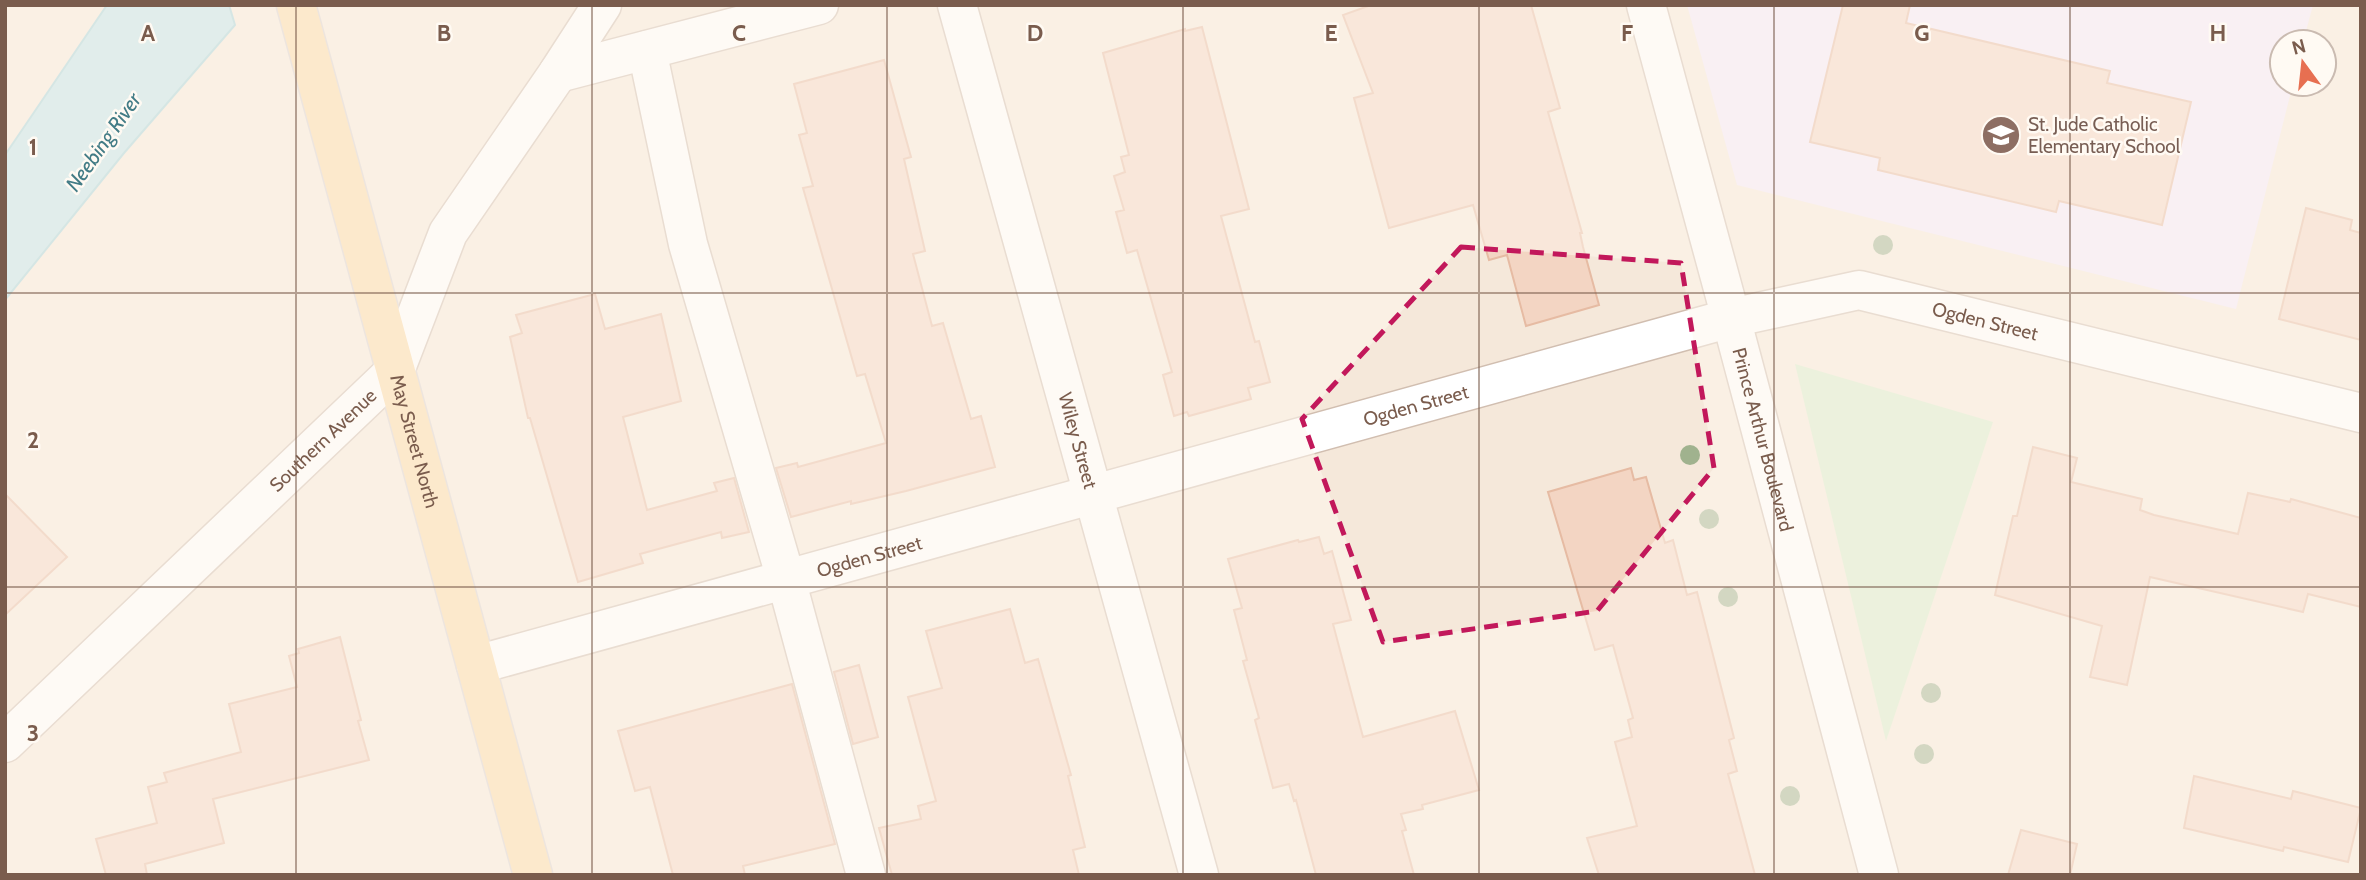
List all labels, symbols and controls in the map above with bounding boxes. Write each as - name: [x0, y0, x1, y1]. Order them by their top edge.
- text: A: [141, 19, 156, 47]
- text: B: [437, 19, 451, 47]
- text: C: [732, 19, 746, 47]
- text: D: [1027, 19, 1043, 47]
- text: E: [1324, 19, 1338, 47]
- text: F: [1621, 19, 1633, 47]
- text: G: [1914, 19, 1930, 47]
- text: H: [2210, 19, 2226, 47]
- north arrow: [2268, 28, 2338, 98]
- text: N: [2289, 34, 2308, 60]
- water label: Neebing River: [60, 87, 147, 196]
- place label: St. Jude Catholic Elementary School: [2028, 113, 2181, 158]
- school or university icon: St. Jude Catholic Elementary School: [1980, 114, 2022, 156]
- text: 1: [29, 133, 37, 161]
- street label: Ogden Street: [1930, 297, 2041, 345]
- street label: Prince Arthur Boulevard: [1728, 345, 1799, 534]
- street label: May Street North: [386, 372, 444, 510]
- street label: Ogden Street: [1361, 380, 1471, 431]
- street label: Southern Avenue: [264, 383, 381, 496]
- street label: Wiley Street: [1054, 390, 1103, 492]
- text: 2: [27, 426, 39, 454]
- street label: Ogden Street: [814, 531, 925, 582]
- text: 3: [27, 719, 39, 747]

